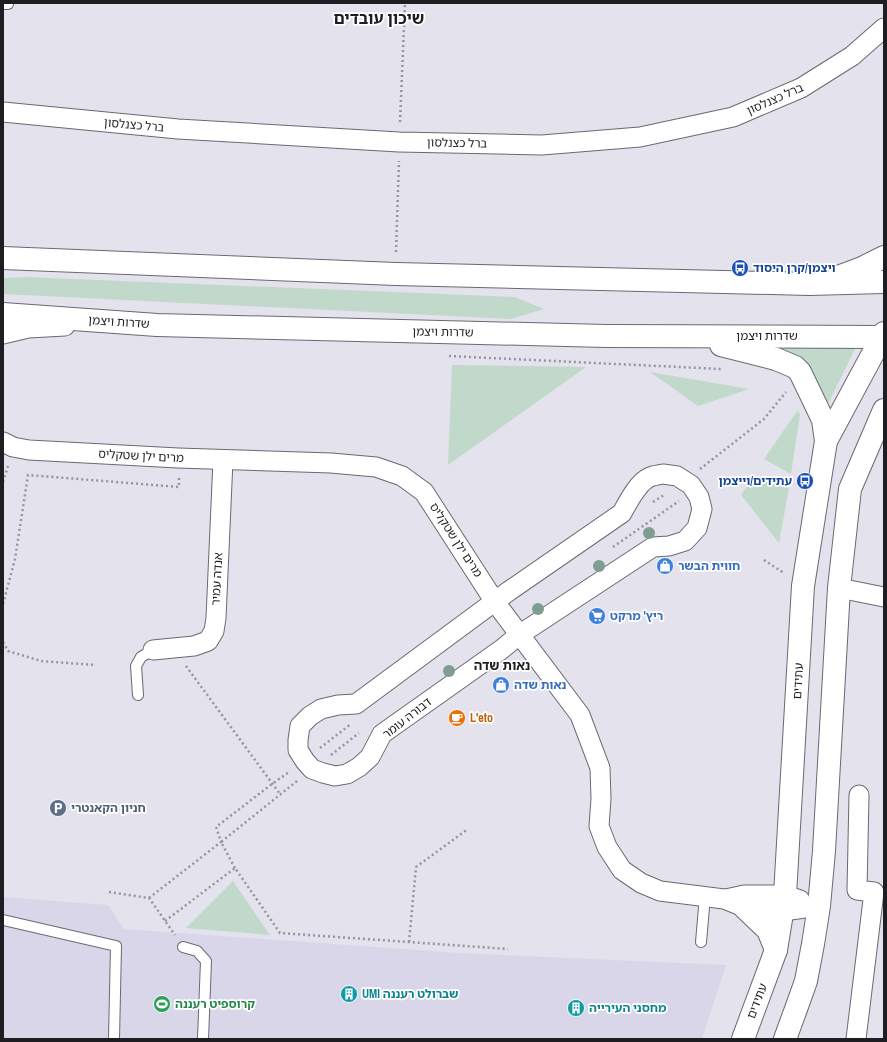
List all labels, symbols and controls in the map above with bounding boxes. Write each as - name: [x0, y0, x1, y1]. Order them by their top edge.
- district label: שיכון עובדים: [334, 7, 424, 29]
- street label: ברל כצנלסון: [744, 79, 806, 119]
- street label: ברל כצנלסון: [103, 114, 165, 136]
- street label: ברל כצנלסון: [427, 134, 488, 152]
- bus stop icon: ויצמן/קרן היסוד: [730, 258, 750, 278]
- place label: ויצמן/קרן היסוד: [753, 260, 836, 276]
- street label: שדרות ויצמן: [88, 312, 150, 332]
- street label: שדרות ויצמן: [412, 323, 474, 341]
- street label: שדרות ויצמן: [736, 328, 798, 344]
- street label: מרים ילן שטקליס: [98, 446, 184, 466]
- bus stop icon: עתידים/וייצמן: [795, 471, 815, 491]
- place label: עתידים/וייצמן: [719, 473, 792, 489]
- street label: מרים ילן שטקליס: [426, 500, 486, 580]
- street label: אנדה עמיר: [208, 552, 226, 606]
- shop icon: חווית הבשר: [655, 556, 675, 576]
- place label: חווית הבשר: [678, 558, 740, 574]
- supermarket icon: ריץ' מרקט: [587, 606, 607, 626]
- place label: ריץ' מרקט: [610, 608, 663, 624]
- district label: נאות שדה: [474, 657, 530, 674]
- street label: עתידים: [789, 662, 807, 700]
- shop icon: נאות שדה: [491, 675, 511, 695]
- place label: נאות שדה: [514, 677, 567, 693]
- street label: דבורה עומר: [379, 694, 435, 742]
- cafe icon: L'eto: [447, 708, 467, 728]
- place label: L'eto: [470, 710, 493, 726]
- parking icon: חניון הקאנטרי: [48, 798, 68, 818]
- place label: חניון הקאנטרי: [71, 800, 146, 816]
- street label: עתידים: [743, 981, 771, 1021]
- building icon: UMI שברולט רעננה: [339, 984, 359, 1004]
- place label: UMI שברולט רעננה: [362, 986, 458, 1002]
- sports icon: קרוספיט רעננה: [152, 994, 172, 1014]
- place label: קרוספיט רעננה: [175, 996, 255, 1012]
- building icon: מחסני העירייה: [566, 998, 586, 1018]
- place label: מחסני העירייה: [589, 1000, 667, 1016]

